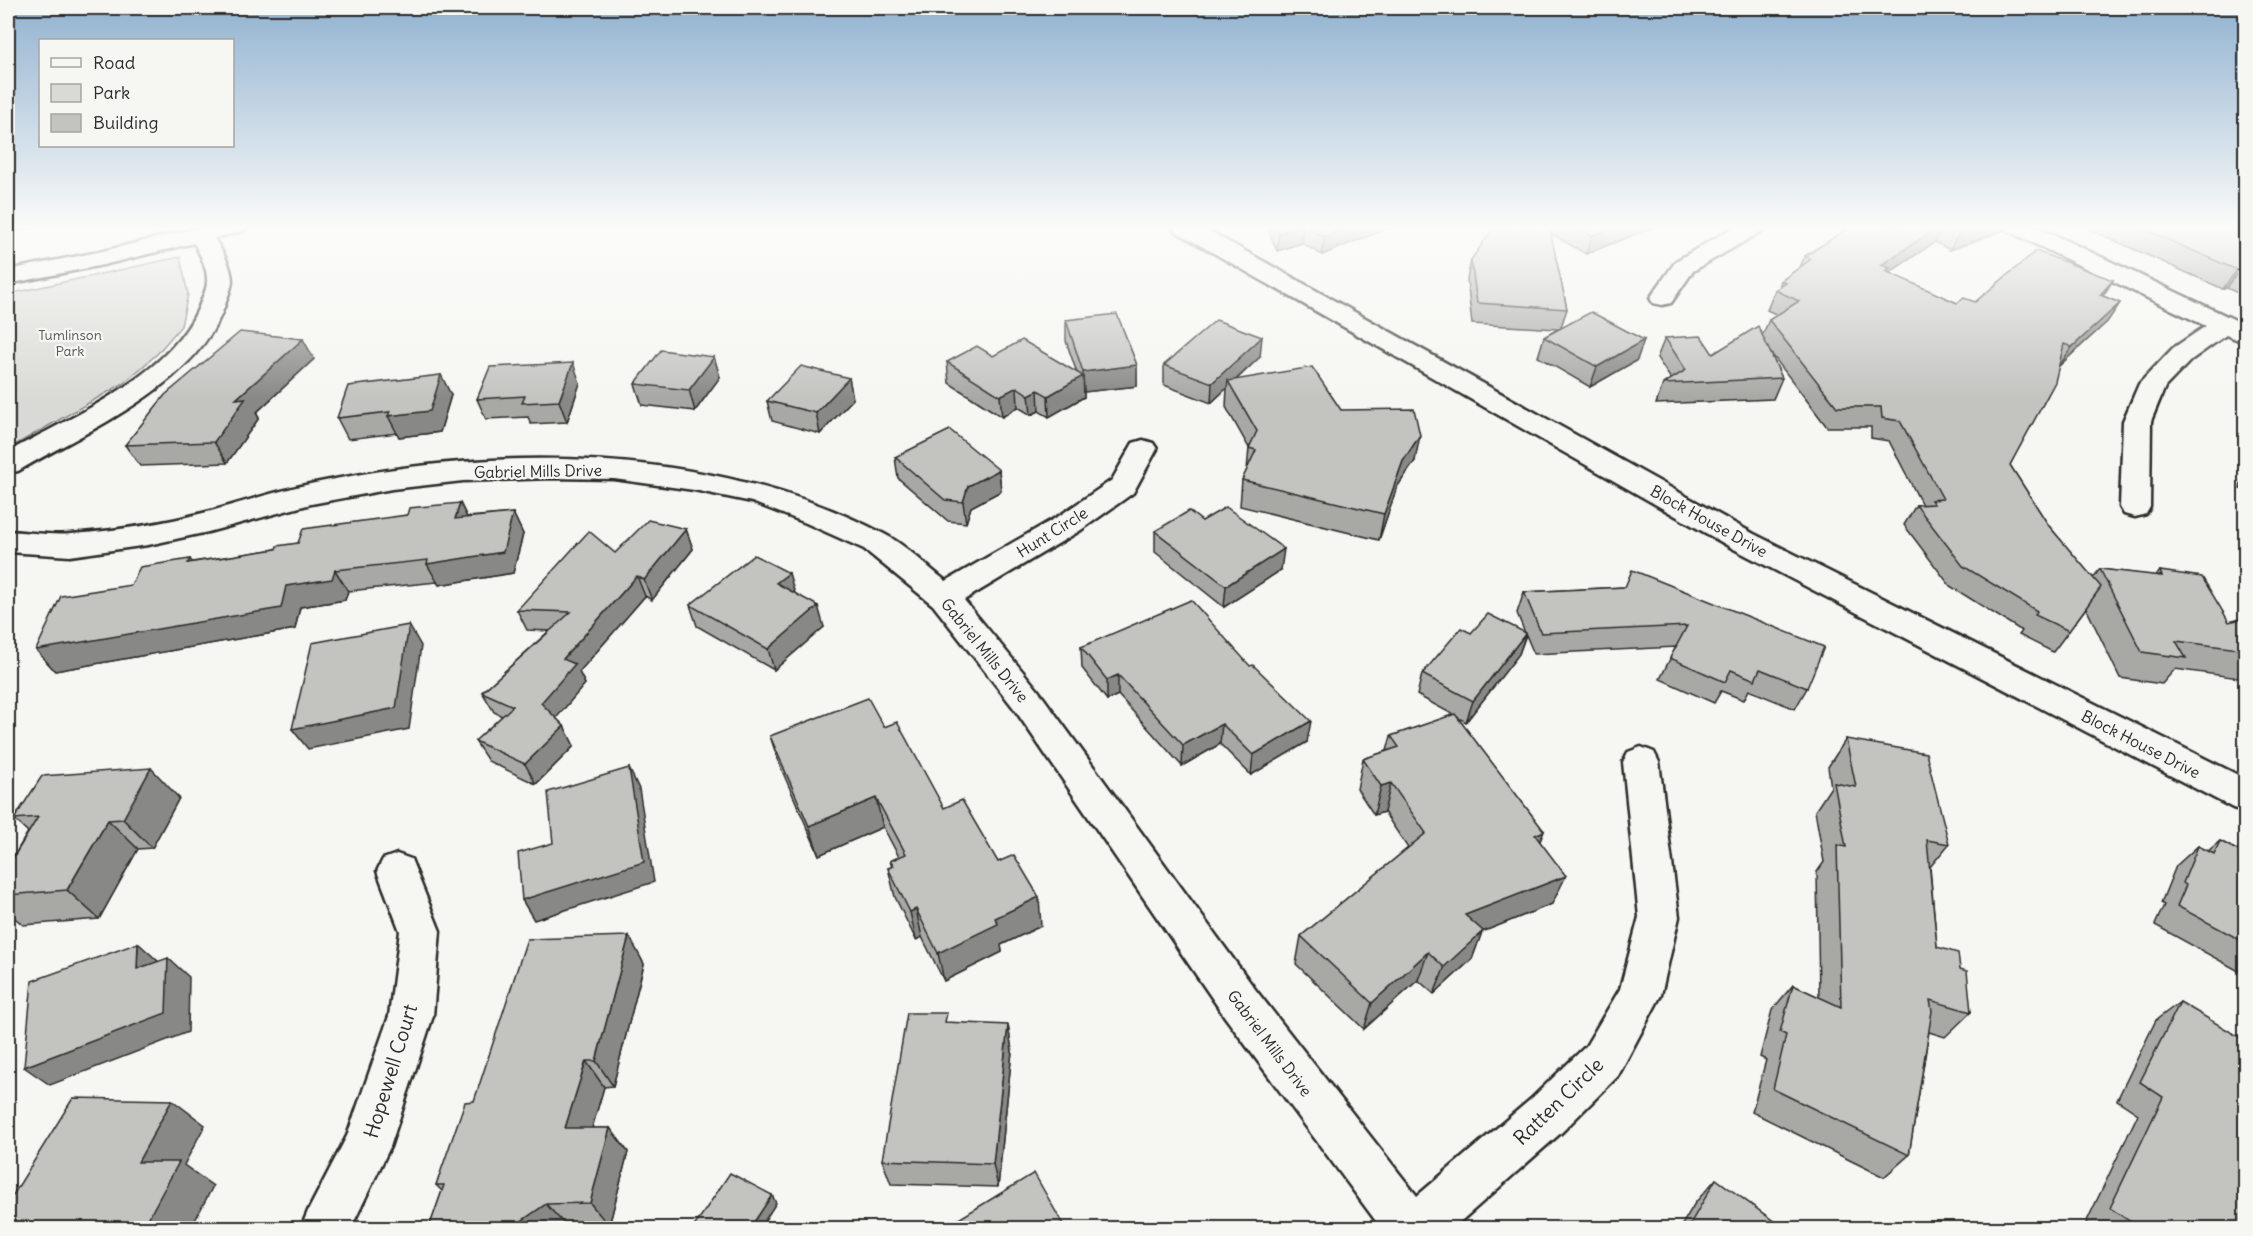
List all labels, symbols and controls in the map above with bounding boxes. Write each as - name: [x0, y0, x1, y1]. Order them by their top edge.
- legend: [39, 39, 234, 147]
- text: Road: [93, 51, 136, 74]
- text: Park: [93, 81, 130, 104]
- text: Building: [93, 111, 158, 134]
- park label: Tumlinson Park: [38, 326, 102, 360]
- street label: Gabriel Mills Drive: [474, 460, 602, 482]
- street label: Block House Drive: [1647, 481, 1771, 561]
- street label: Hunt Circle: [1013, 502, 1091, 562]
- street label: Gabriel Mills Drive: [937, 594, 1033, 706]
- street label: Block House Drive: [2078, 705, 2204, 783]
- street label: Gabriel Mills Drive: [1223, 986, 1317, 1100]
- street label: Hopewell Court: [358, 1001, 422, 1141]
- street label: Ratten Circle: [1508, 1052, 1608, 1150]

